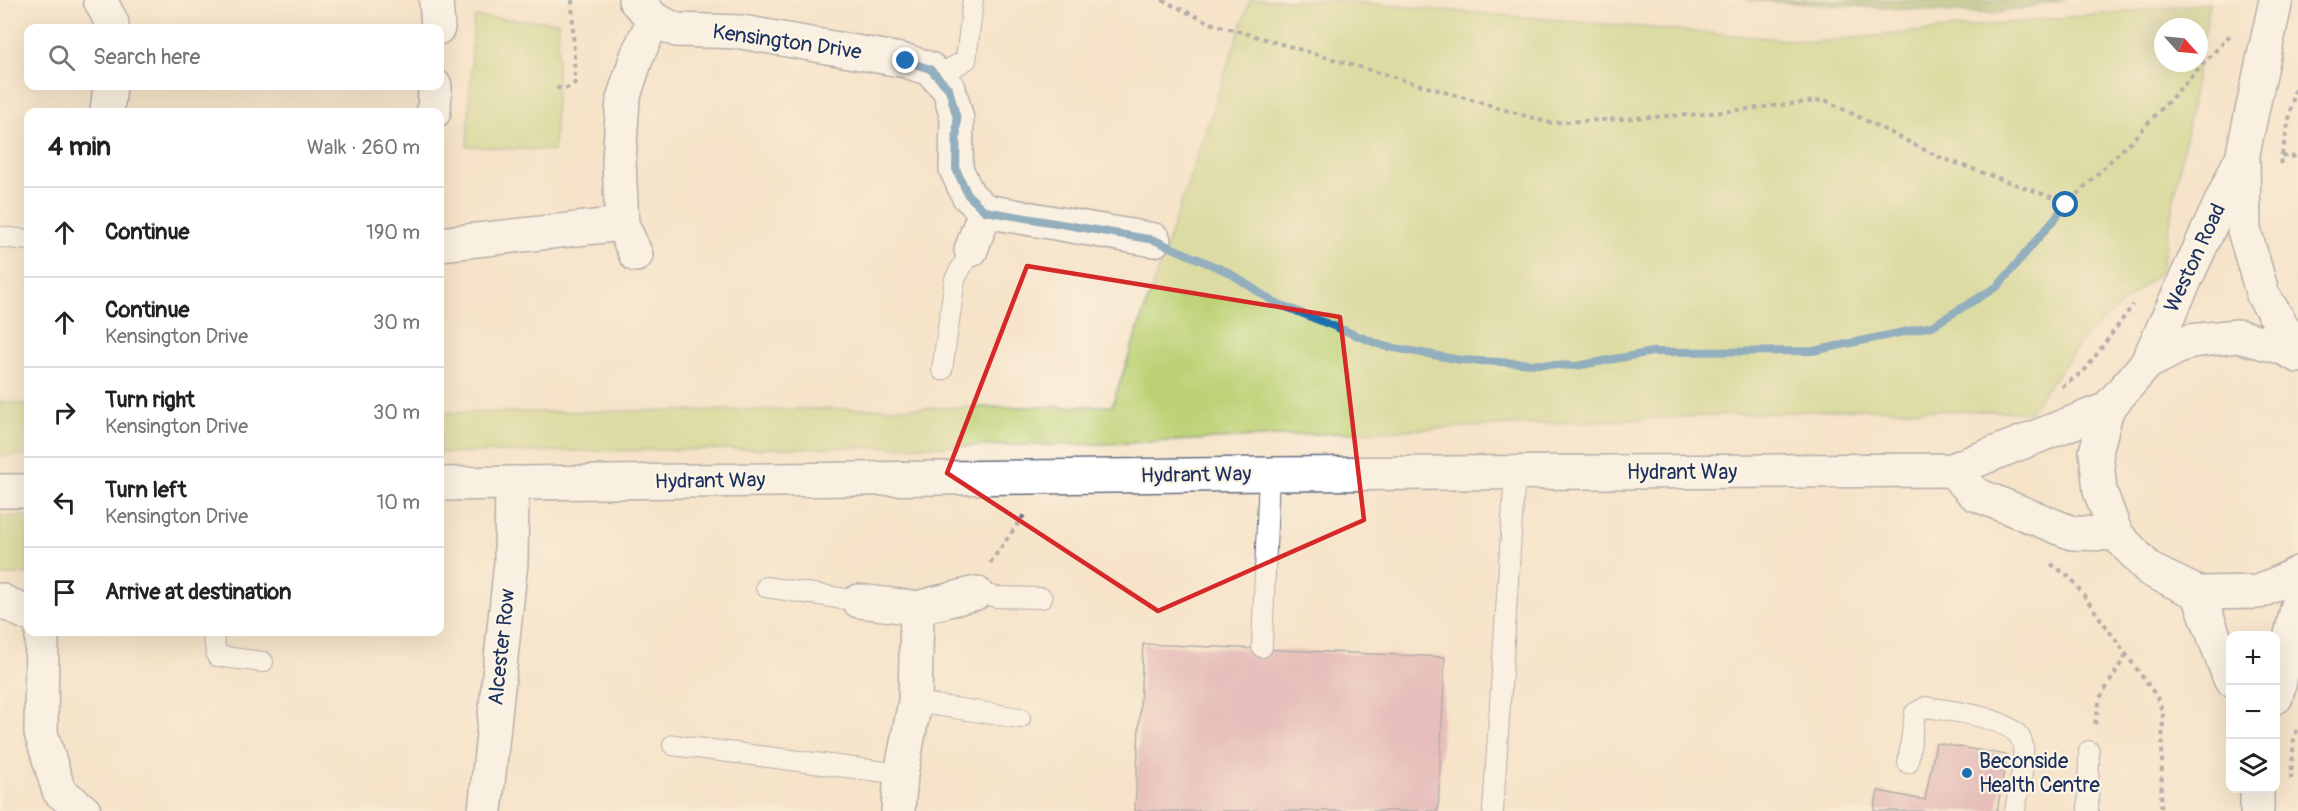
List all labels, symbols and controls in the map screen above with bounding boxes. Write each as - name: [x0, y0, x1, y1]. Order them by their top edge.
- street label: Kensington Drive: [711, 18, 864, 66]
- north arrow: [2154, 18, 2208, 72]
- search box: [24, 24, 444, 90]
- icon: search: [45, 41, 78, 74]
- text: Search here: [93, 43, 200, 71]
- route end: [892, 47, 918, 73]
- text: 4 min: [48, 131, 111, 163]
- text: Walk · 260 m: [307, 135, 420, 160]
- route start: [2052, 191, 2078, 217]
- street label: Weston Road: [2158, 199, 2232, 317]
- icon: ahead: [48, 216, 81, 249]
- text: Continue: [105, 218, 189, 246]
- text: 190 m: [366, 220, 420, 245]
- text: Continue: [105, 296, 189, 324]
- icon: ahead: [48, 306, 81, 339]
- text: 30 m: [373, 310, 420, 335]
- text: Kensington Drive: [105, 324, 248, 349]
- text: Turn right: [105, 386, 195, 414]
- icon: right: [48, 396, 81, 429]
- text: 30 m: [373, 400, 420, 425]
- text: Kensington Drive: [105, 414, 248, 439]
- street label: Hydrant Way: [1627, 459, 1737, 486]
- street label: Hydrant Way: [1140, 461, 1252, 489]
- street label: Hydrant Way: [654, 467, 766, 495]
- text: Turn left: [105, 476, 187, 504]
- icon: left: [48, 486, 81, 519]
- text: 10 m: [376, 490, 420, 515]
- text: Kensington Drive: [105, 504, 248, 529]
- icon: arrive: [48, 576, 81, 609]
- text: Arrive at destination: [105, 578, 291, 606]
- street label: Alcester Row: [482, 587, 522, 707]
- map controls: [2226, 631, 2280, 793]
- button: +: [2226, 631, 2280, 685]
- button: −: [2226, 685, 2280, 739]
- button: layers: [2226, 739, 2280, 793]
- place label: Beconside Health Centre: [1979, 748, 2101, 799]
- marker: Beconside Health Centre: [1960, 766, 1974, 780]

